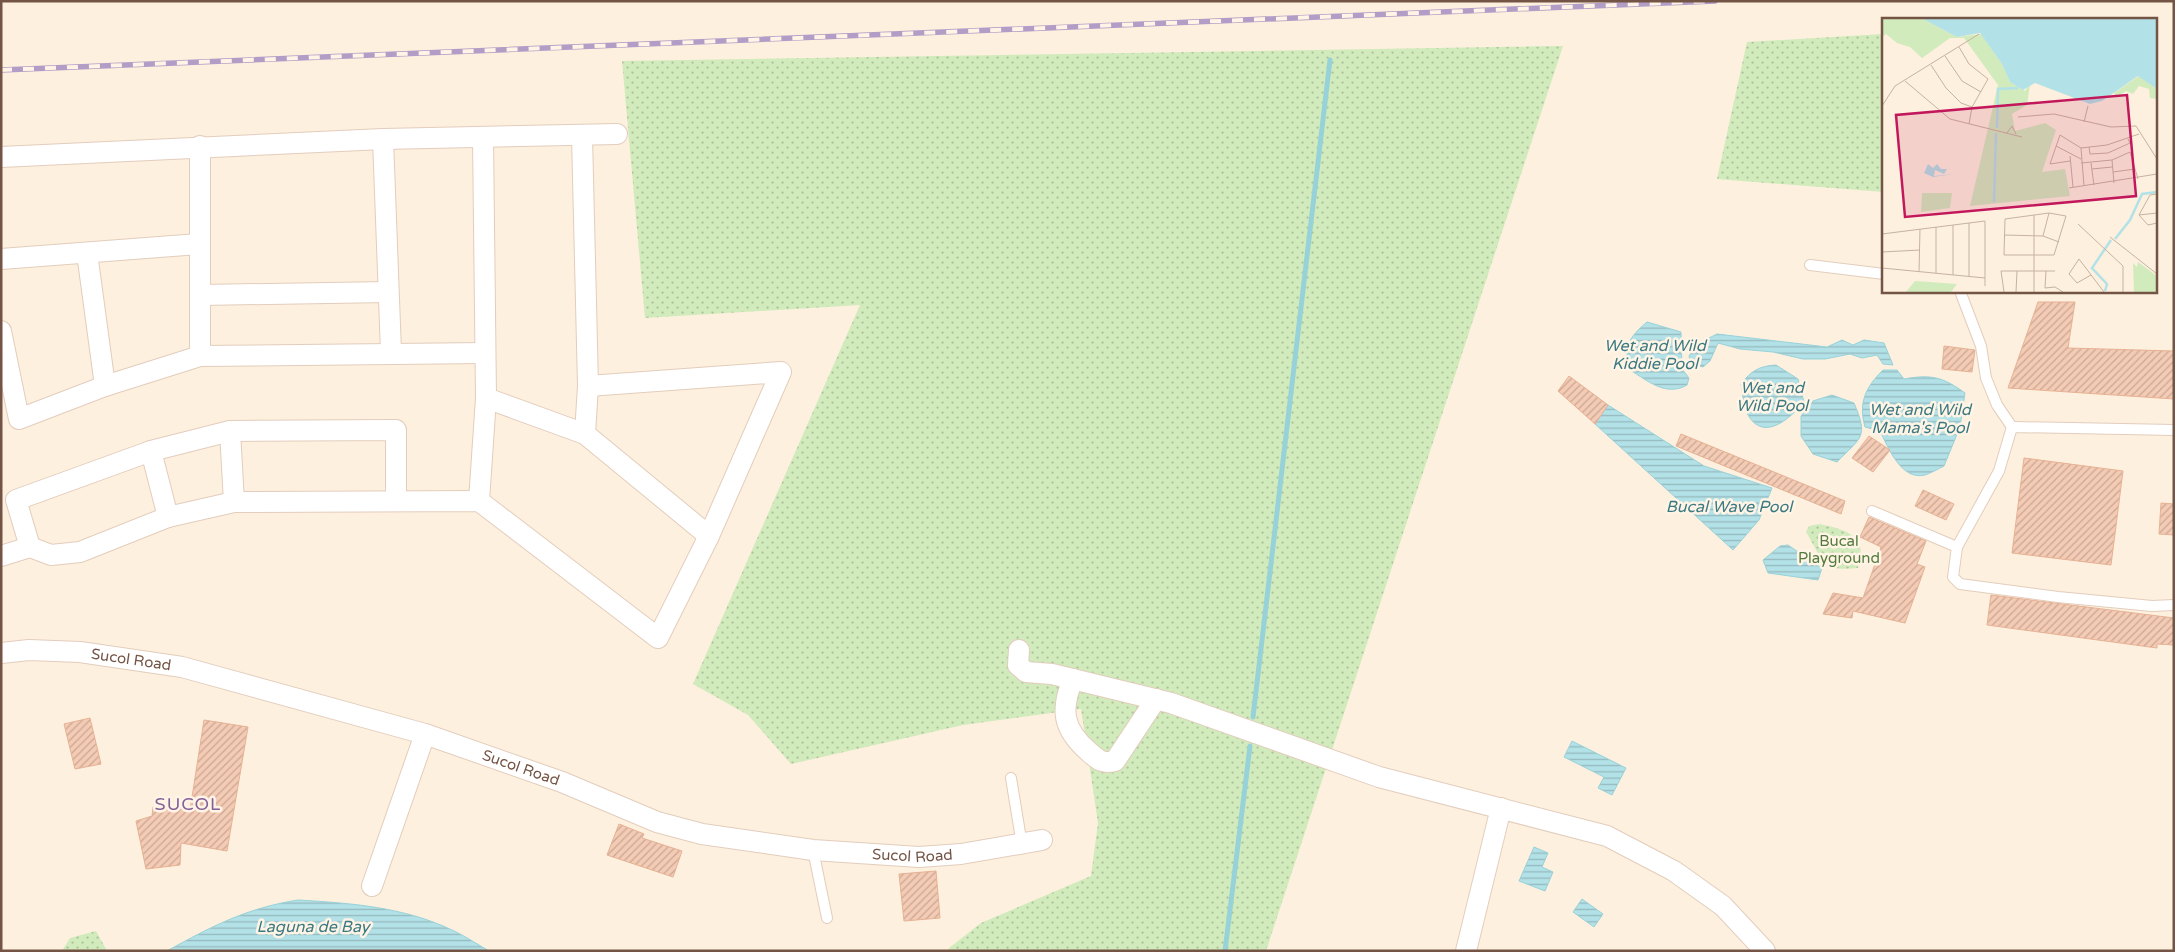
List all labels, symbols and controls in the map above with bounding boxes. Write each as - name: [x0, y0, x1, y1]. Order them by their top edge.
- inset map: [1882, 18, 2158, 292]
- water label: Wet and Wild Kiddie Pool: [1604, 336, 1708, 374]
- water label: Wet and Wild Pool: [1736, 378, 1810, 416]
- water label: Wet and Wild Mama's Pool: [1869, 400, 1973, 438]
- water label: Bucal Wave Pool: [1666, 497, 1794, 517]
- park label: Bucal Playground: [1798, 532, 1880, 567]
- street label: Sucol Road: [90, 645, 172, 674]
- street label: Sucol Road: [480, 746, 562, 789]
- district label: SUCOL: [155, 793, 221, 815]
- street label: Sucol Road: [872, 845, 953, 866]
- water label: Laguna de Bay: [257, 917, 372, 937]

